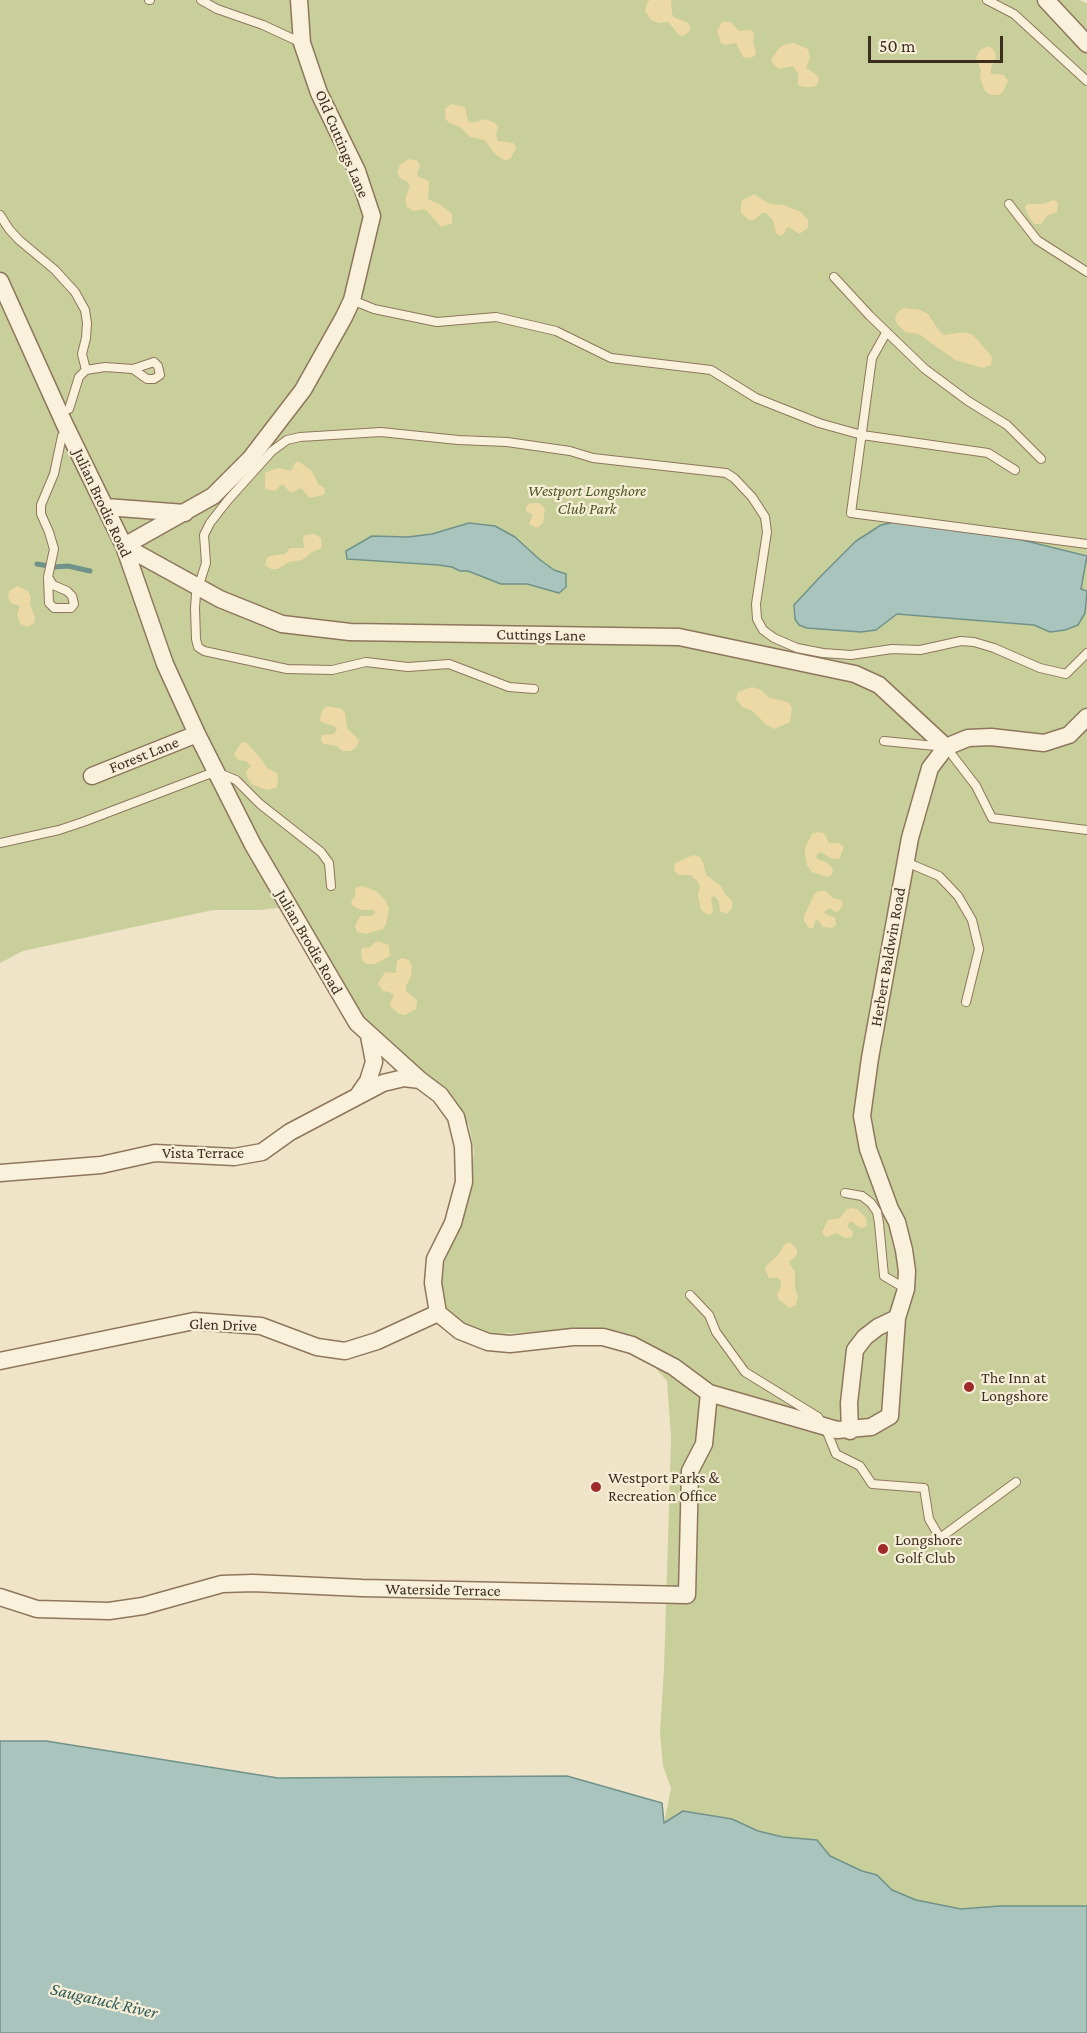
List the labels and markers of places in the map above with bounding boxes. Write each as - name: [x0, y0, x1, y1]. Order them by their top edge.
- place label: The Inn at Longshore: [981, 1368, 1048, 1406]
- marker: The Inn at Longshore: [962, 1380, 976, 1394]
- place label: Westport Parks & Recreation Office: [608, 1468, 720, 1506]
- marker: Westport Parks & Recreation Office: [589, 1480, 603, 1494]
- place label: Longshore Golf Club: [895, 1530, 962, 1568]
- marker: Longshore Golf Club: [876, 1542, 890, 1556]

